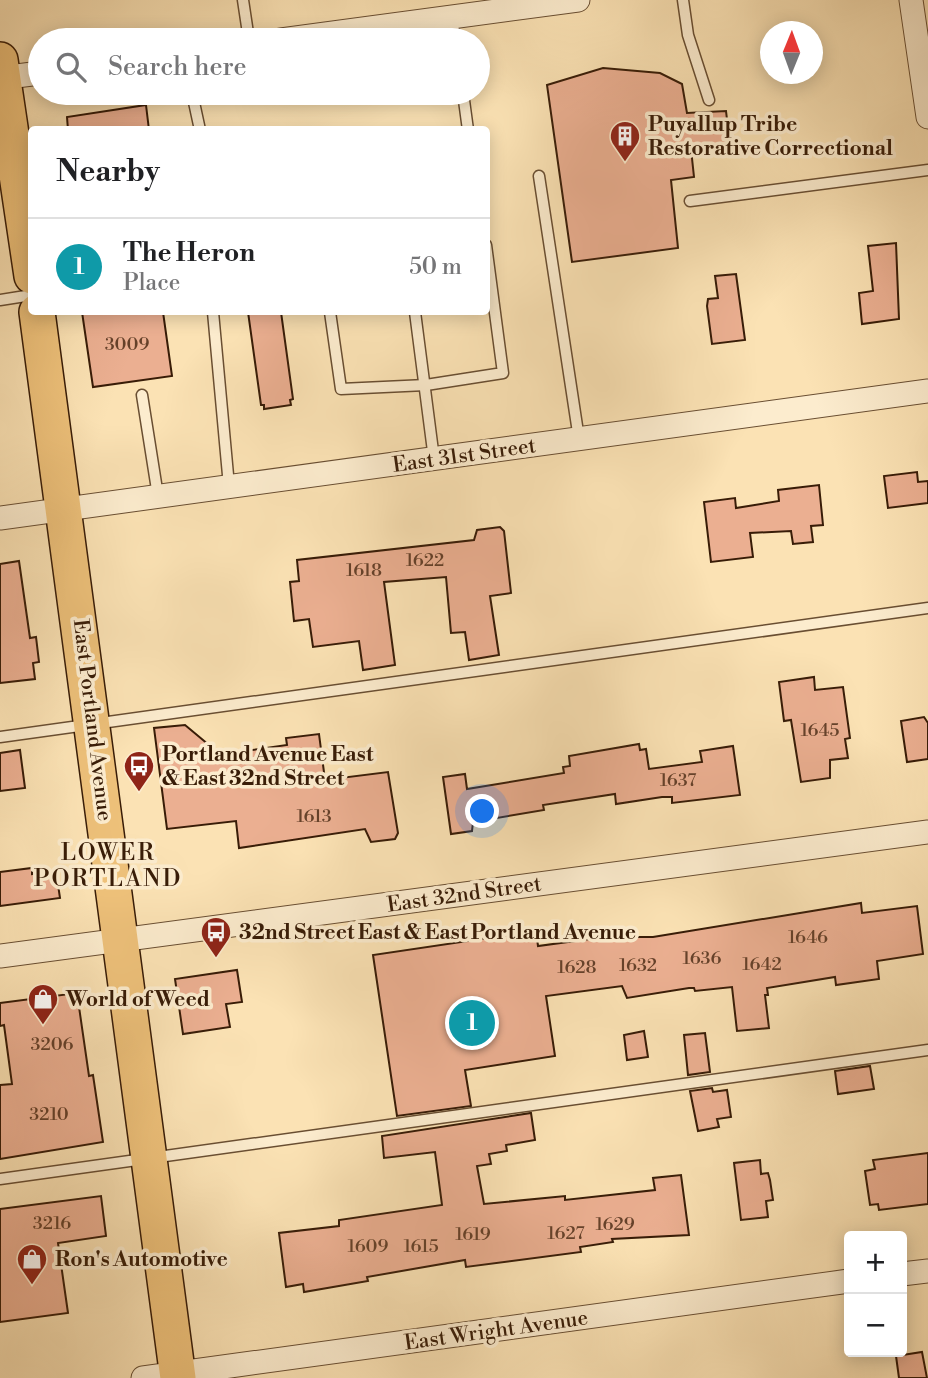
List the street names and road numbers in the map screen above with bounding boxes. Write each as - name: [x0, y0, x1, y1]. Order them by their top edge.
- street label: East 31st Street: [391, 433, 538, 479]
- street label: East Portland Avenue: [67, 618, 117, 823]
- street label: East 32nd Street: [385, 871, 544, 919]
- street label: East Wright Avenue: [403, 1305, 590, 1357]

